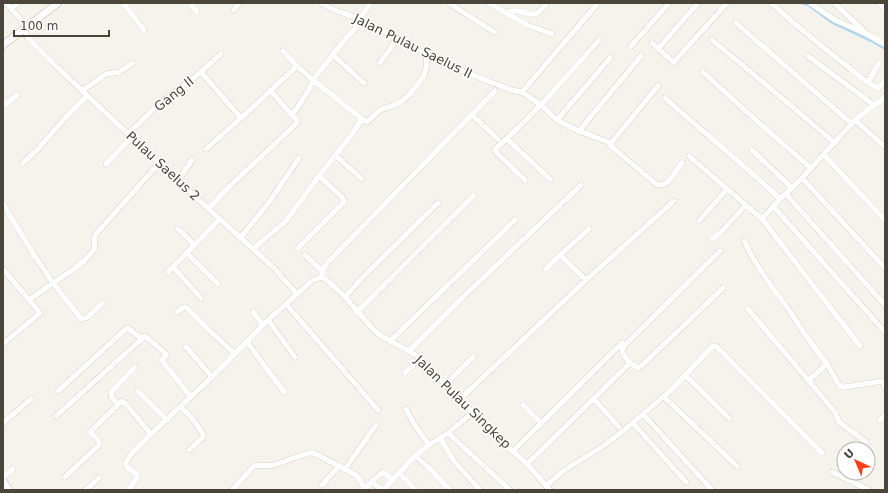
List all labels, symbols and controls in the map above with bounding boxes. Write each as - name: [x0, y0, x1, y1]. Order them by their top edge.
- street label: Jalan Pulau Saelus II: [350, 10, 475, 81]
- scale bar: [14, 12, 109, 38]
- text: 100 m: [20, 19, 58, 33]
- street label: Gang II: [151, 74, 197, 114]
- street label: Pulau Saelus 2: [123, 128, 203, 204]
- street label: Jalan Pulau Singkep: [411, 352, 514, 452]
- north arrow: [836, 441, 876, 481]
- text: U: [842, 446, 857, 462]

